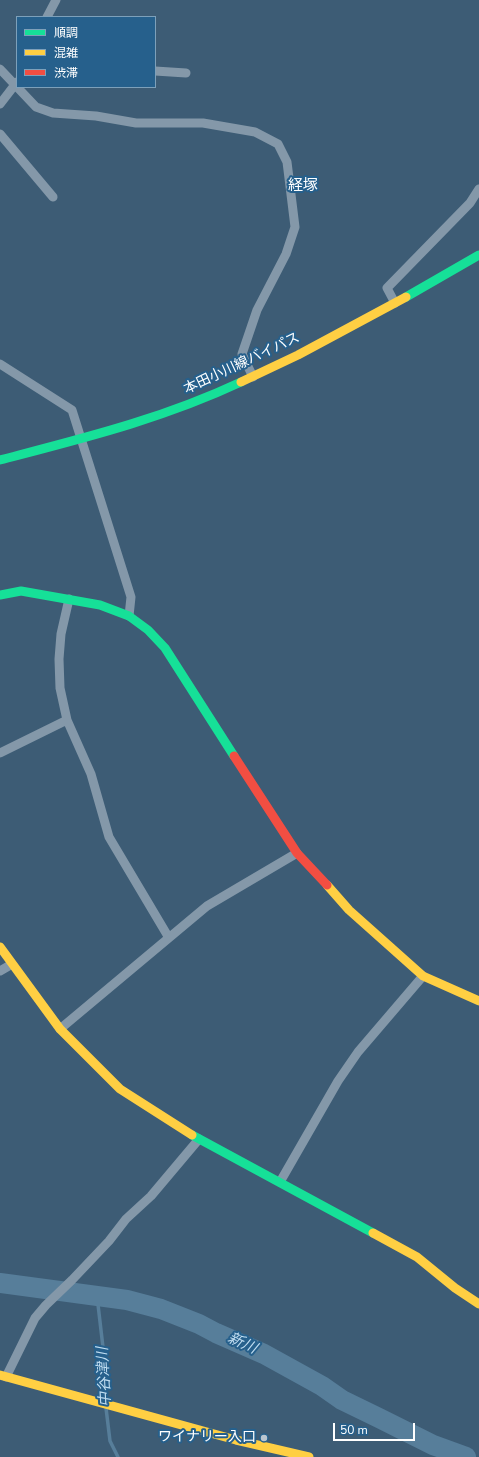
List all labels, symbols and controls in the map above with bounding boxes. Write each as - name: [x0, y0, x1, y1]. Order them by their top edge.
- legend: [16, 16, 156, 88]
- text: 順調: [54, 25, 78, 41]
- text: 混雑: [54, 45, 78, 61]
- text: 渋滞: [54, 65, 78, 81]
- district label: 経塚: [288, 177, 318, 195]
- street label: 本田小川線バイパス: [181, 330, 303, 398]
- water label: 新川: [225, 1330, 259, 1358]
- water label: 中谷津川: [94, 1347, 116, 1407]
- scale bar: [335, 1415, 417, 1441]
- text: 50 m: [340, 1422, 368, 1438]
- place label: ワイナリー入口: [158, 1430, 256, 1446]
- marker: ワイナリー入口: [259, 1433, 269, 1443]

